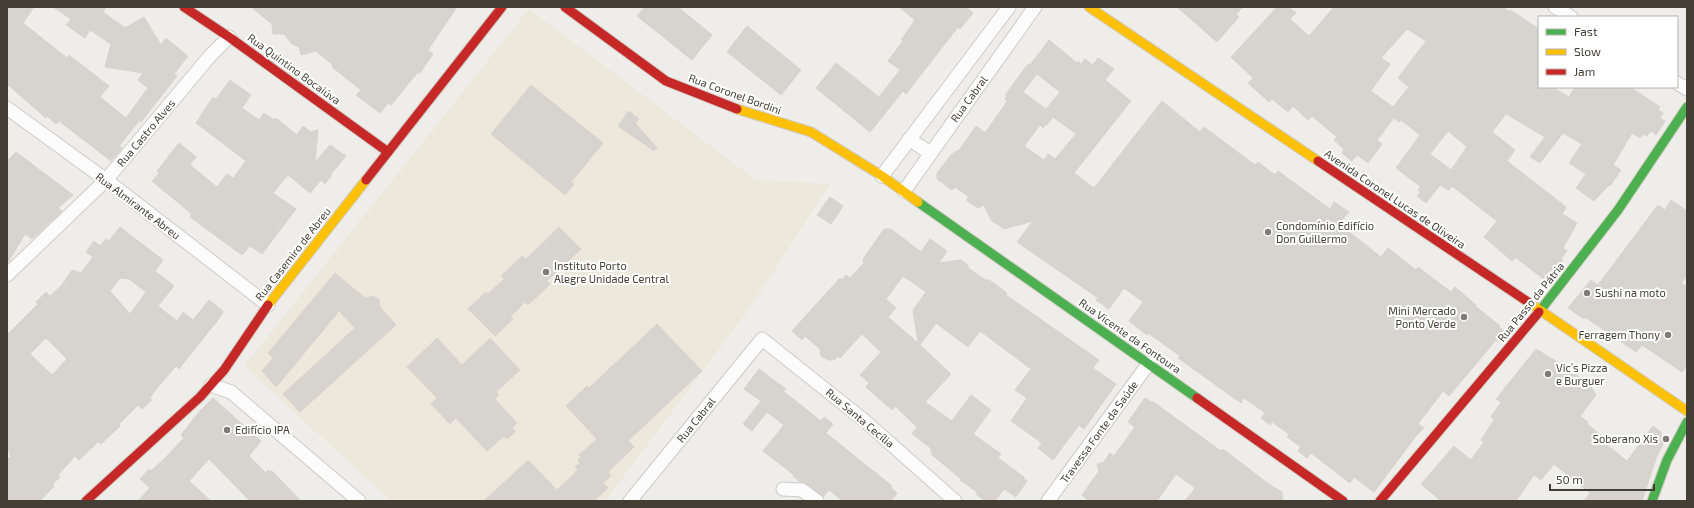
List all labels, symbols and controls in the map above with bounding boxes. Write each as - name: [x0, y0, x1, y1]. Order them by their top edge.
- legend: [1538, 16, 1678, 88]
- text: Fast: [1574, 24, 1598, 38]
- street label: Rua Quintino Bocaiúva: [245, 31, 343, 107]
- text: Slow: [1574, 44, 1601, 58]
- text: Jam: [1574, 64, 1595, 78]
- street label: Rua Coronel Bordini: [687, 71, 783, 116]
- street label: Rua Cabral: [948, 73, 990, 124]
- street label: Rua Castro Alves: [114, 96, 178, 169]
- street label: Avenida Coronel Lucas de Oliveira: [1322, 146, 1468, 251]
- street label: Rua Almirante Abreu: [93, 170, 183, 242]
- street label: Rua Casemiro de Abreu: [252, 205, 333, 303]
- place label: Condomínio Edifício Don Guillermo: [1276, 219, 1374, 245]
- marker: Condomínio Edifício Don Guillermo: [1263, 227, 1273, 237]
- place label: Instituto Porto Alegre Unidade Central: [554, 259, 669, 285]
- street label: Rua Passo da Pátria: [1495, 259, 1567, 344]
- marker: Instituto Porto Alegre Unidade Central: [541, 267, 551, 277]
- place label: Sushi na moto: [1595, 286, 1666, 299]
- marker: Sushi na moto: [1582, 288, 1592, 298]
- street label: Rua Vicente da Fontoura: [1077, 296, 1184, 376]
- place label: Mini Mercado Ponto Verde: [1388, 304, 1456, 330]
- marker: Mini Mercado Ponto Verde: [1459, 312, 1469, 322]
- place label: Ferragem Thony: [1578, 328, 1660, 341]
- marker: Ferragem Thony: [1663, 330, 1673, 340]
- place label: Vic’s Pizza e Burguer: [1556, 361, 1608, 387]
- marker: Vic’s Pizza e Burguer: [1543, 369, 1553, 379]
- street label: Travessa Fonte da Saúde: [1057, 378, 1140, 486]
- street label: Rua Santa Cecília: [824, 385, 897, 450]
- street label: Rua Cabral: [674, 394, 718, 445]
- place label: Edifício IPA: [235, 423, 290, 436]
- marker: Edifício IPA: [222, 425, 232, 435]
- place label: Soberano Xis: [1593, 432, 1658, 445]
- marker: Soberano Xis: [1661, 434, 1671, 444]
- scale bar: [1550, 466, 1654, 492]
- text: 50 m: [1556, 472, 1583, 486]

